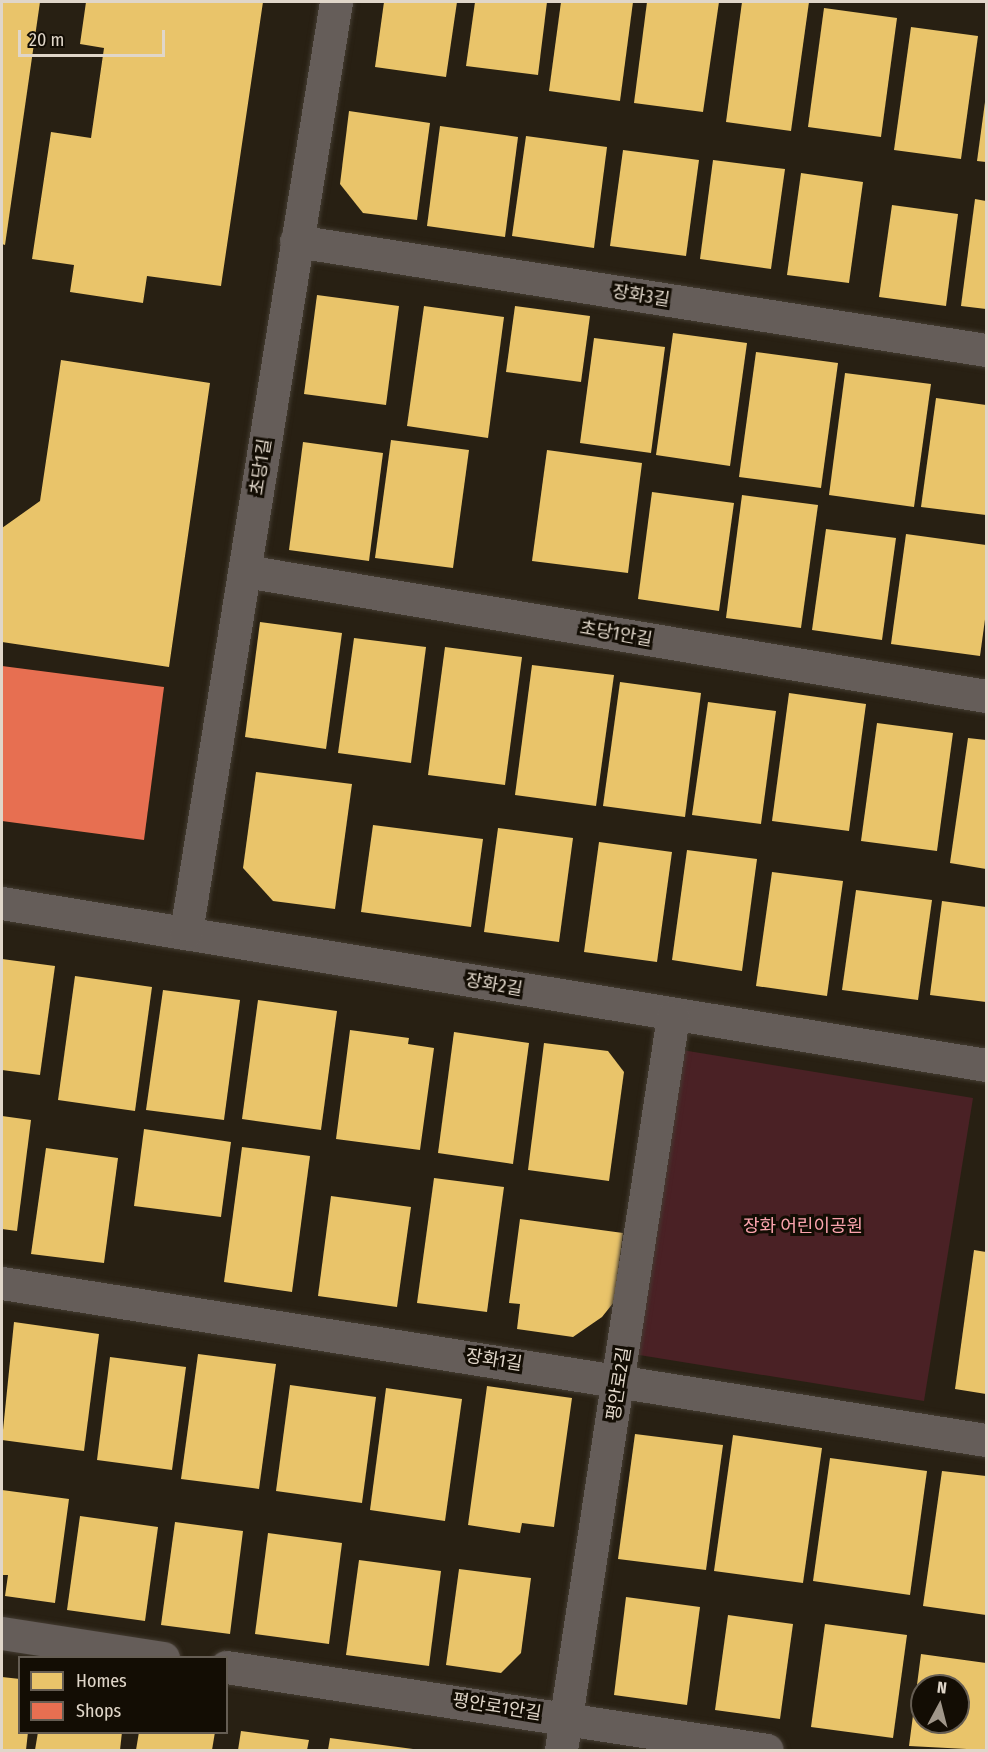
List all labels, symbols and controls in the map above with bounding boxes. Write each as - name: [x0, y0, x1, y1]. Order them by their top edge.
- scale bar: [21, 18, 168, 56]
- text: 20 m: [29, 29, 64, 51]
- street label: 장화3길: [611, 281, 671, 311]
- street label: 초당1길: [246, 437, 276, 497]
- street label: 초당1안길: [578, 617, 654, 651]
- street label: 장화2길: [464, 969, 524, 1001]
- park label: 장화 어린이공원: [743, 1215, 863, 1237]
- street label: 장화1길: [464, 1345, 524, 1375]
- street label: 평안로2길: [603, 1346, 635, 1422]
- legend: [18, 1656, 228, 1734]
- text: Homes: [76, 1670, 127, 1692]
- north arrow: [910, 1674, 970, 1734]
- text: N: [936, 1678, 948, 1698]
- street label: 평안로1안길: [451, 1689, 543, 1725]
- text: Shops: [76, 1700, 121, 1722]

